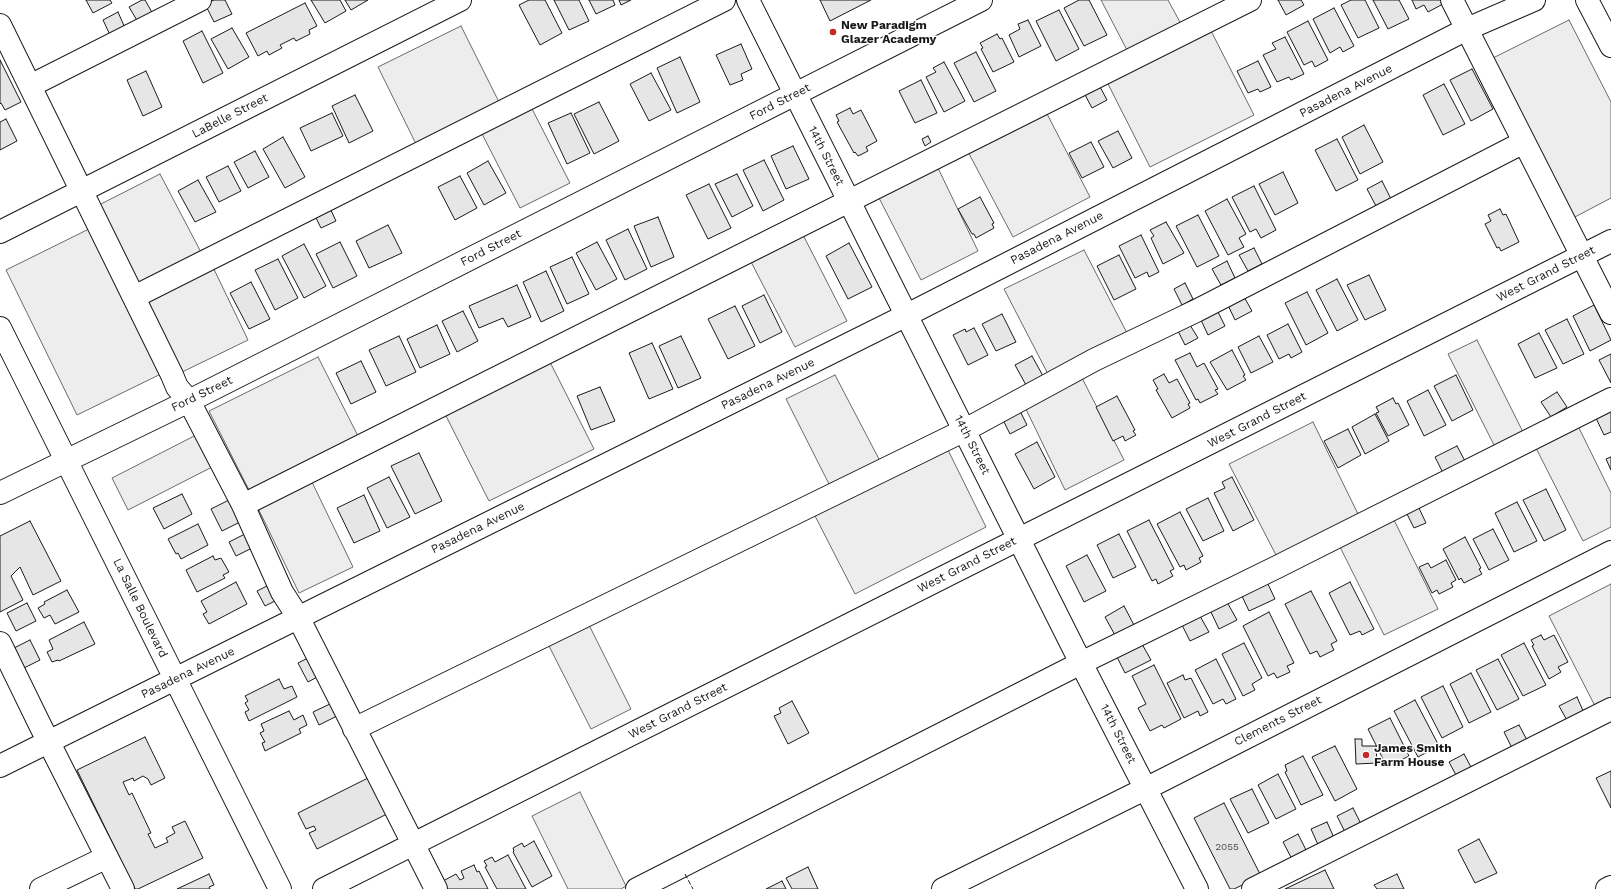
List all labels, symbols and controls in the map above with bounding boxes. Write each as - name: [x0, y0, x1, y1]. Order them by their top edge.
- place label: New Paradigm Glazer Academy: [841, 18, 936, 46]
- marker: New Paradigm Glazer Academy: [828, 27, 838, 37]
- street label: Pasadena Avenue: [1297, 61, 1395, 121]
- street label: Ford Street: [747, 81, 813, 123]
- street label: LaBelle Street: [190, 91, 270, 141]
- street label: 14th Street: [805, 124, 847, 188]
- street label: Pasadena Avenue: [1008, 208, 1106, 268]
- street label: Ford Street: [458, 227, 524, 269]
- street label: West Grand Street: [1494, 243, 1598, 305]
- street label: Pasadena Avenue: [719, 355, 817, 413]
- street label: Ford Street: [169, 373, 235, 415]
- street label: West Grand Street: [1205, 389, 1309, 451]
- street label: 14th Street: [951, 413, 993, 477]
- street label: Pasadena Avenue: [429, 499, 527, 557]
- street label: West Grand Street: [915, 534, 1019, 596]
- street label: La Salle Boulevard: [110, 556, 170, 660]
- street label: Pasadena Avenue: [139, 644, 237, 702]
- street label: West Grand Street: [626, 680, 730, 742]
- street label: Clements Street: [1232, 693, 1324, 749]
- street label: 14th Street: [1097, 702, 1139, 766]
- place label: James Smith Farm House: [1374, 741, 1452, 769]
- marker: James Smith Farm House: [1361, 750, 1371, 760]
- house number: 2055: [1215, 841, 1239, 853]

